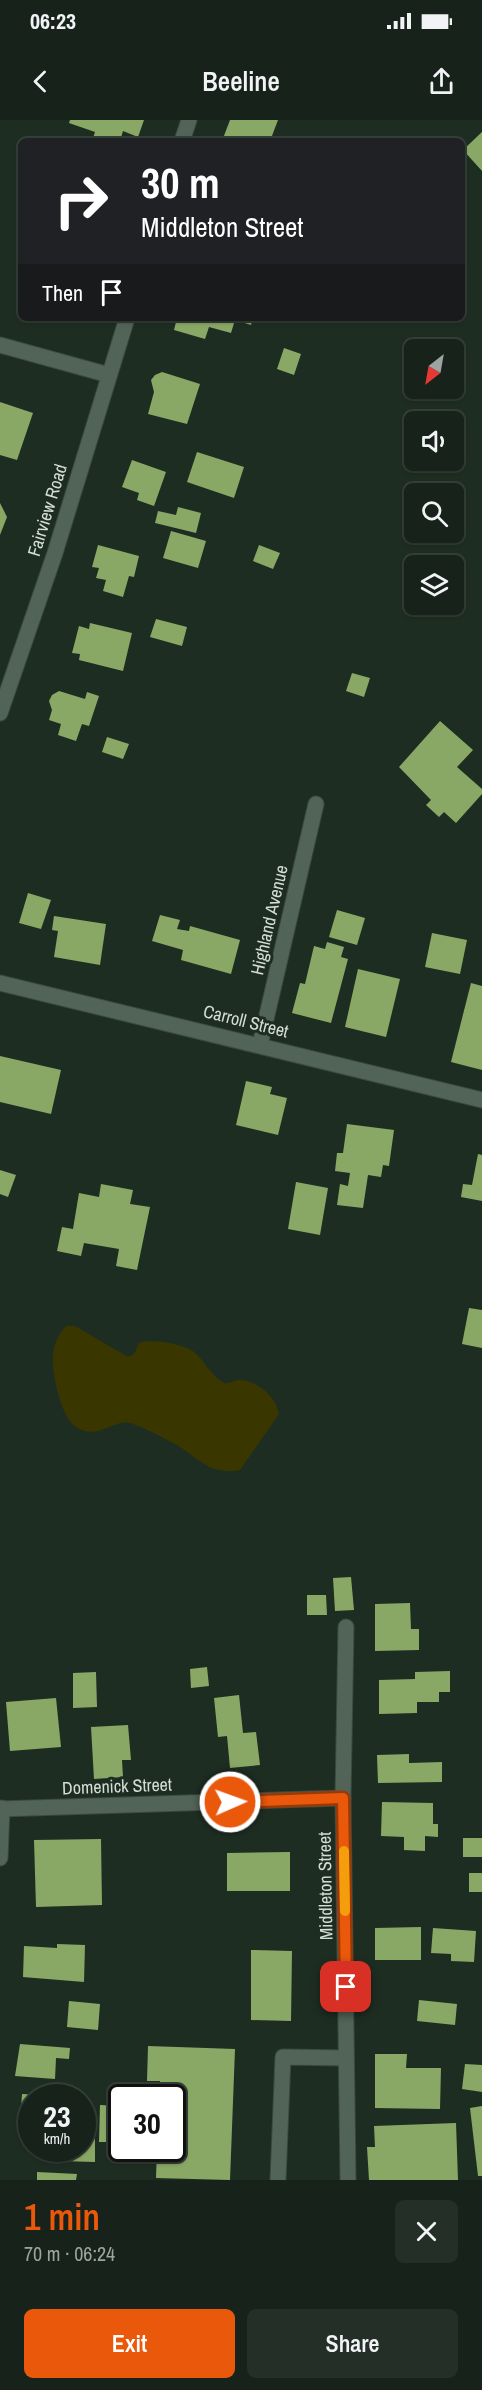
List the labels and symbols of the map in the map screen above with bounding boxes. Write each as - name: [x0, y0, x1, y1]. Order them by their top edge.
- north arrow: [404, 339, 464, 399]
- street label: Fairview Road: [21, 461, 73, 559]
- street label: Highland Avenue: [244, 863, 294, 977]
- street label: Carroll Street: [201, 998, 291, 1044]
- position arrow: [198, 1770, 262, 1834]
- street label: Domenick Street: [62, 1772, 172, 1800]
- street label: Middleton Street: [312, 1832, 338, 1940]
- pin: [320, 1961, 371, 2012]
- speed limit sign: 30: [108, 2084, 186, 2162]

